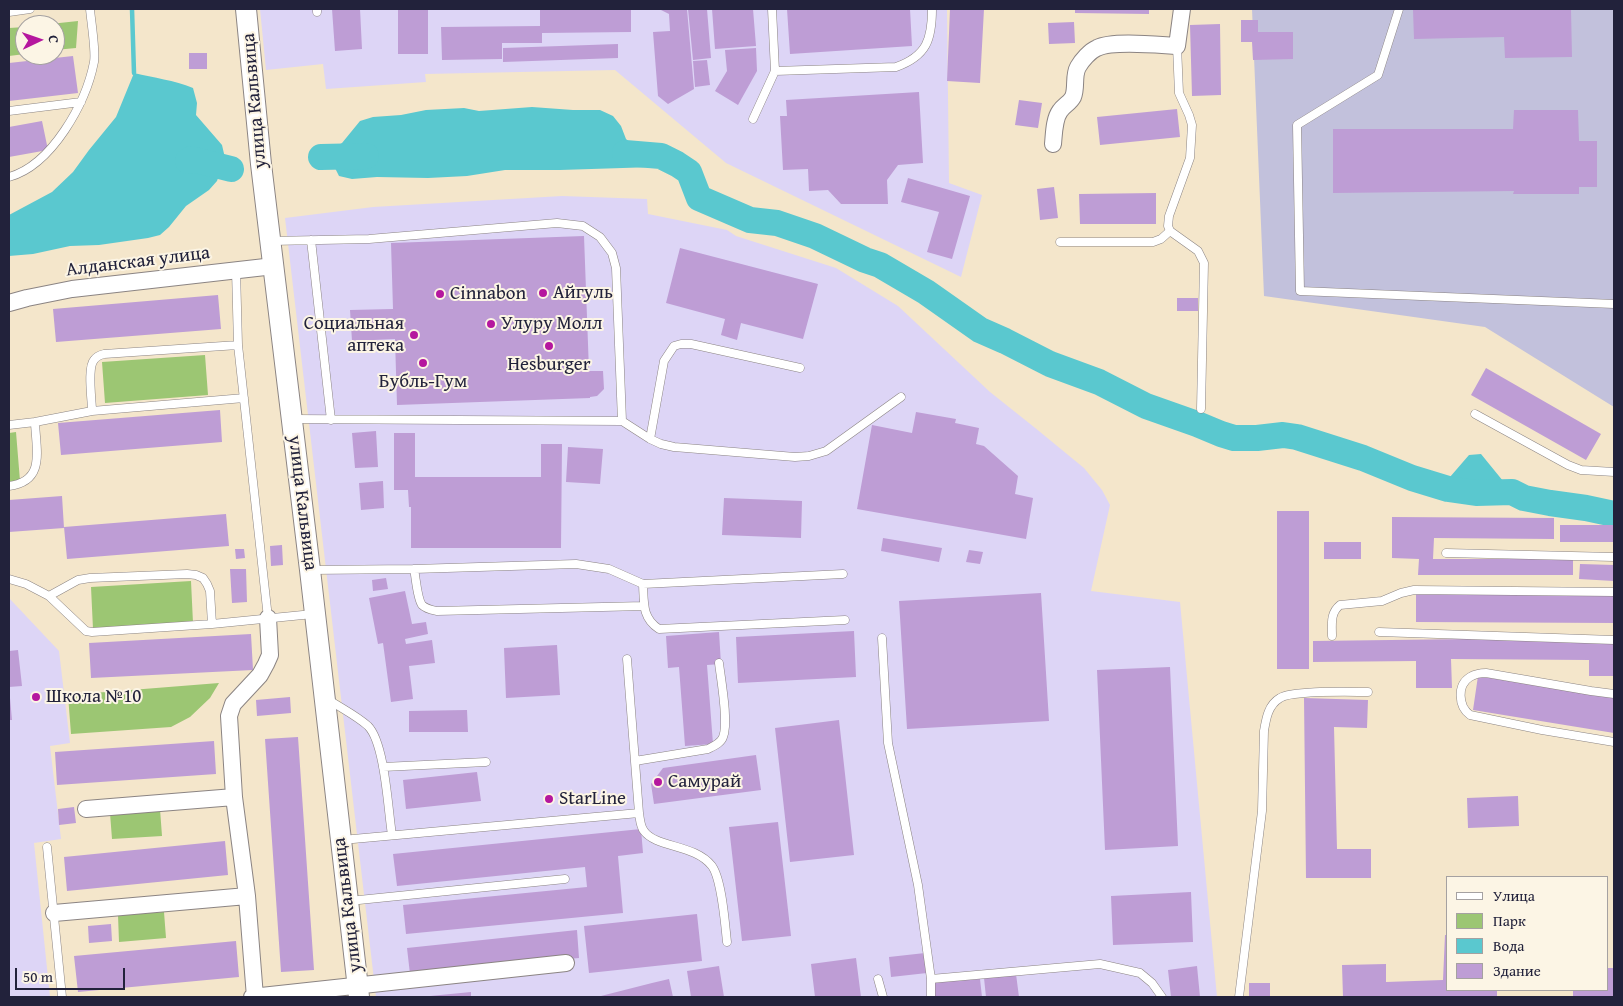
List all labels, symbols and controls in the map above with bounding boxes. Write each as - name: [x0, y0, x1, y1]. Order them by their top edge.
- north arrow: [15, 15, 65, 65]
- street label: улица Кальвица: [238, 32, 272, 170]
- text: С: [44, 35, 64, 44]
- street label: Алданская улица: [65, 242, 211, 282]
- place label: Айгуль: [553, 282, 613, 304]
- place label: Cinnabon: [450, 283, 526, 305]
- marker: Айгуль: [537, 287, 549, 299]
- marker: Cinnabon: [434, 288, 446, 300]
- place label: Социальная аптека: [304, 313, 404, 357]
- place label: Улуру Молл: [501, 313, 602, 335]
- marker: Улуру Молл: [485, 318, 497, 330]
- marker: Социальная аптека: [408, 329, 420, 341]
- marker: Hesburger: [543, 340, 555, 352]
- place label: Hesburger: [507, 354, 591, 376]
- marker: Бубль-Гум: [417, 357, 429, 369]
- place label: Бубль-Гум: [379, 371, 467, 393]
- street label: улица Кальвица: [282, 434, 322, 572]
- place label: Школа №10: [46, 686, 141, 708]
- marker: Школа №10: [30, 691, 42, 703]
- place label: Самурай: [668, 771, 741, 793]
- marker: Самурай: [652, 776, 664, 788]
- place label: StarLine: [559, 788, 626, 810]
- marker: StarLine: [543, 793, 555, 805]
- street label: улица Кальвица: [328, 836, 368, 974]
- legend: [1446, 876, 1608, 991]
- text: Улица: [1493, 885, 1535, 906]
- text: Парк: [1493, 910, 1526, 931]
- text: Вода: [1493, 935, 1524, 956]
- scale bar: [18, 958, 128, 990]
- text: Здание: [1493, 960, 1541, 981]
- text: 50 m: [23, 966, 53, 987]

